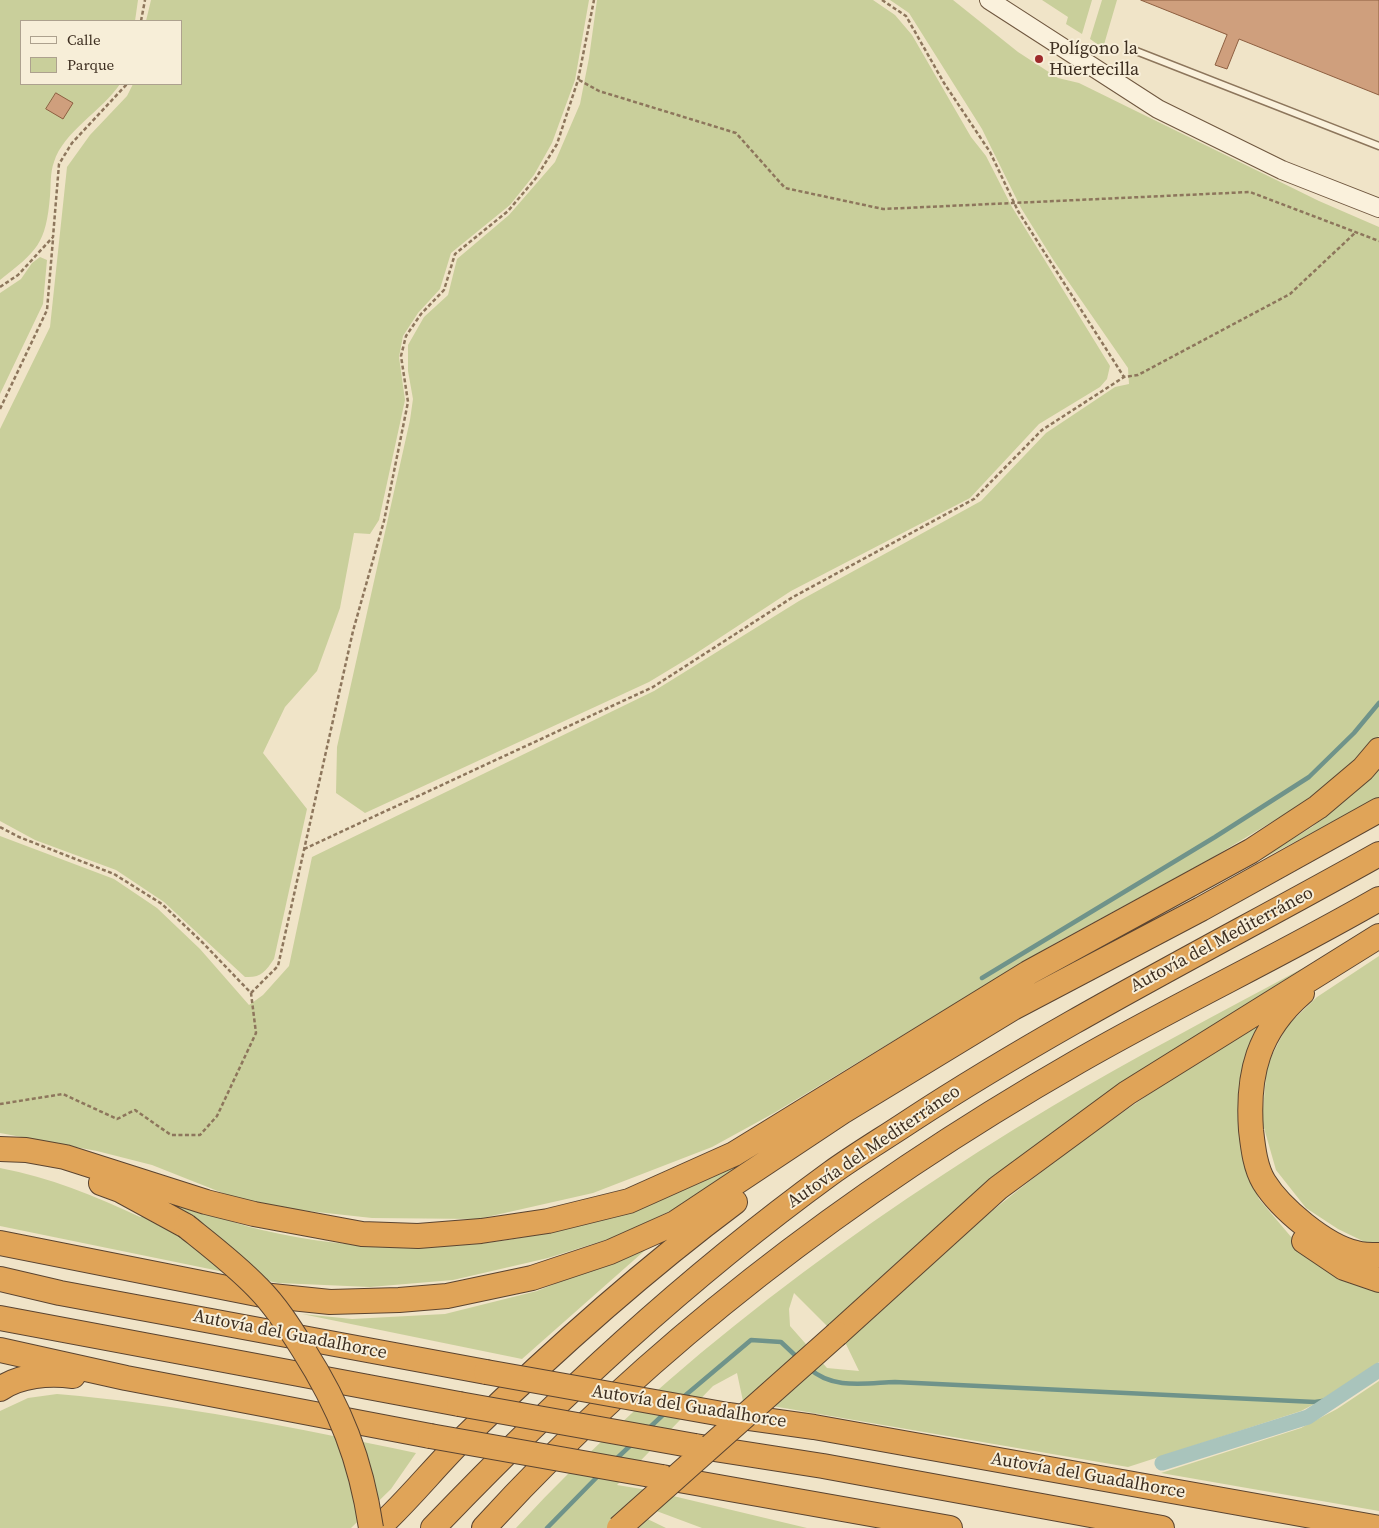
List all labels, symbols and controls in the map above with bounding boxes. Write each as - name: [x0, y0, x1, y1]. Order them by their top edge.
- legend: [20, 20, 182, 85]
- text: Calle: [67, 29, 101, 50]
- place label: Polígono la Huertecilla: [1049, 38, 1139, 80]
- marker: Polígono la Huertecilla: [1033, 53, 1045, 65]
- text: Parque: [67, 54, 114, 75]
- street label: Autovía del Mediterráneo: [1127, 883, 1317, 997]
- street label: Autovía del Mediterráneo: [783, 1081, 965, 1213]
- street label: Autovía del Guadalhorce: [191, 1306, 389, 1364]
- street label: Autovía del Guadalhorce: [590, 1381, 788, 1433]
- street label: Autovía del Guadalhorce: [989, 1448, 1187, 1504]

